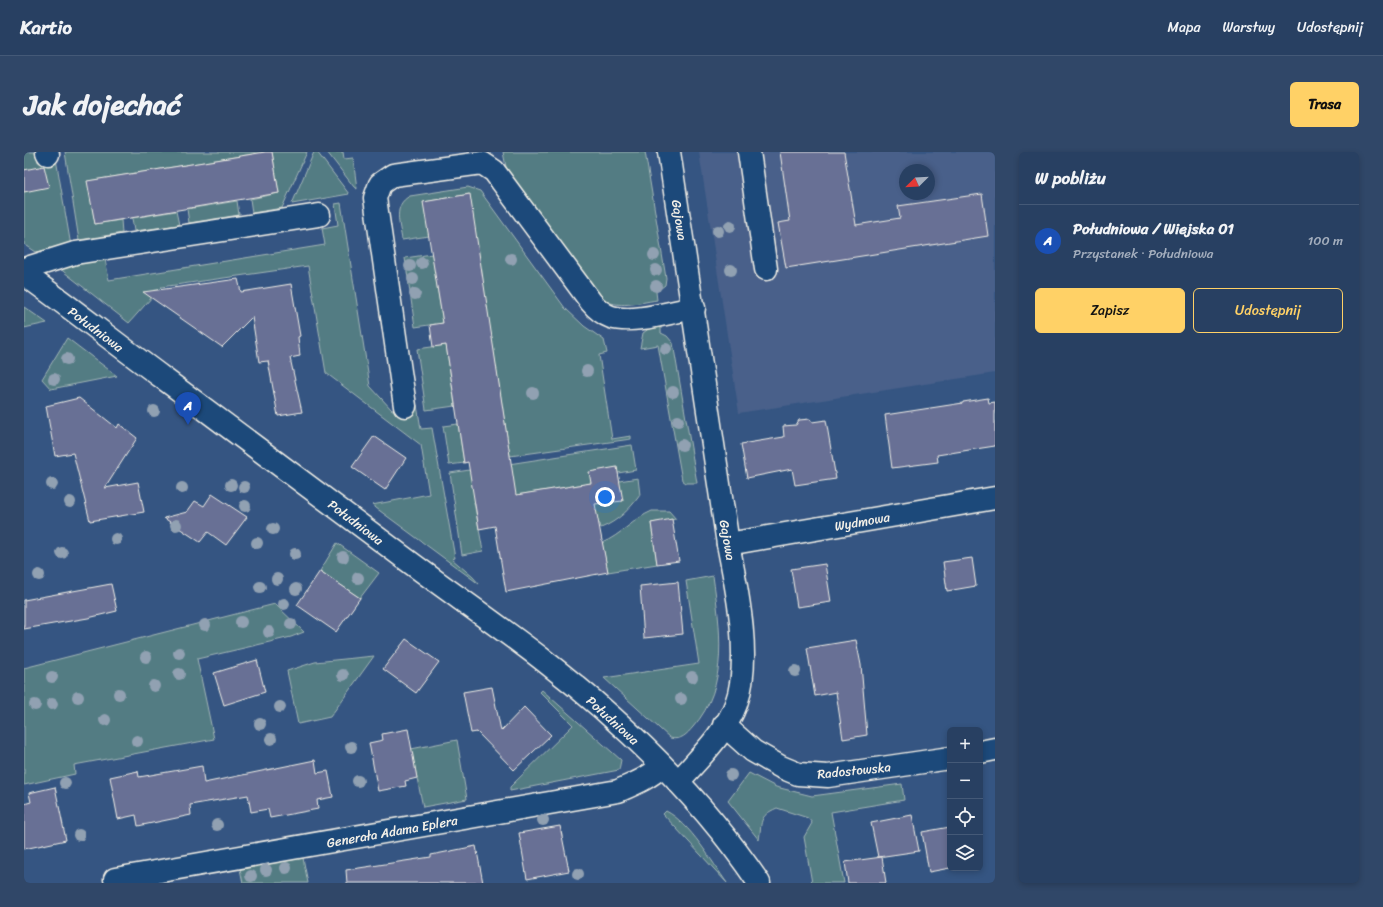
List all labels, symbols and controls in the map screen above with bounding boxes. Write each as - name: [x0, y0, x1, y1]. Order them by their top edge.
- text: Kartio: [20, 11, 72, 44]
- text: Mapa: [1168, 15, 1200, 40]
- text: Warstwy: [1222, 15, 1275, 40]
- text: Udostępnij: [1297, 15, 1363, 40]
- text: Jak dojechać: [24, 80, 181, 129]
- button: Trasa: [1290, 82, 1359, 127]
- text: W pobliżu: [1035, 163, 1106, 193]
- north arrow: [899, 164, 935, 200]
- street label: Gajowa: [665, 198, 694, 243]
- text: Południowa / Wiejska 01: [1073, 216, 1234, 242]
- text: A: [1044, 229, 1052, 252]
- text: 100 m: [1308, 229, 1343, 252]
- text: Przystanek · Południowa: [1073, 242, 1213, 265]
- button: Zapisz: [1035, 288, 1185, 333]
- button: Udostępnij: [1193, 288, 1343, 333]
- street label: Południowa: [63, 301, 129, 359]
- pin: A: [175, 392, 201, 425]
- your location: [595, 487, 615, 507]
- street label: Południowa: [323, 494, 389, 552]
- street label: Wydmowa: [833, 505, 892, 538]
- street label: Gajowa: [713, 518, 742, 563]
- street label: Południowa: [581, 690, 645, 751]
- map controls: [947, 727, 983, 871]
- button: +: [947, 727, 983, 763]
- street label: Radostowska: [816, 755, 892, 786]
- button: −: [947, 763, 983, 799]
- button: locate: [947, 799, 983, 835]
- street label: Generała Adama Eplera: [325, 809, 460, 854]
- button: layers: [947, 835, 983, 871]

